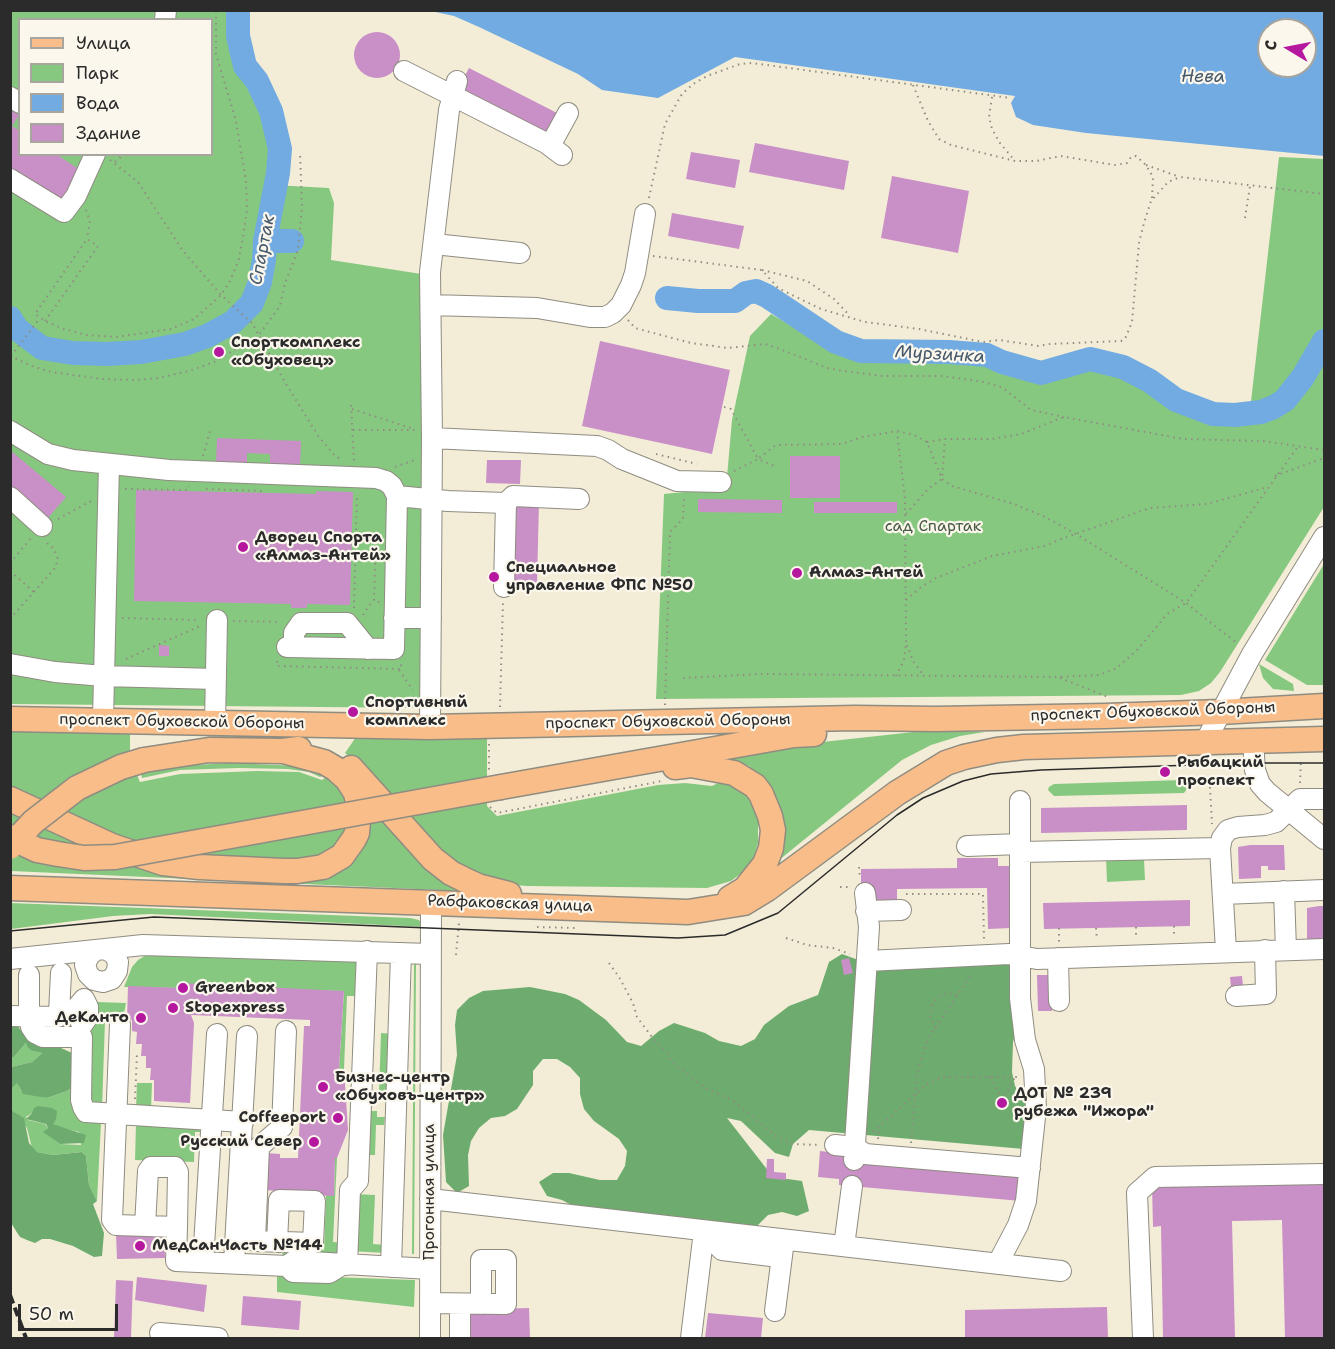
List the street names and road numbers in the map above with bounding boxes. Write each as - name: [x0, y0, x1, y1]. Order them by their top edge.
- street label: проспект Обуховской Обороны: [1030, 698, 1276, 726]
- street label: проспект Обуховской Обороны: [59, 710, 305, 734]
- street label: проспект Обуховской Обороны: [545, 710, 791, 734]
- street label: Рабфаковская улица: [427, 892, 593, 916]
- street label: Прогонная улица: [420, 1124, 440, 1260]

